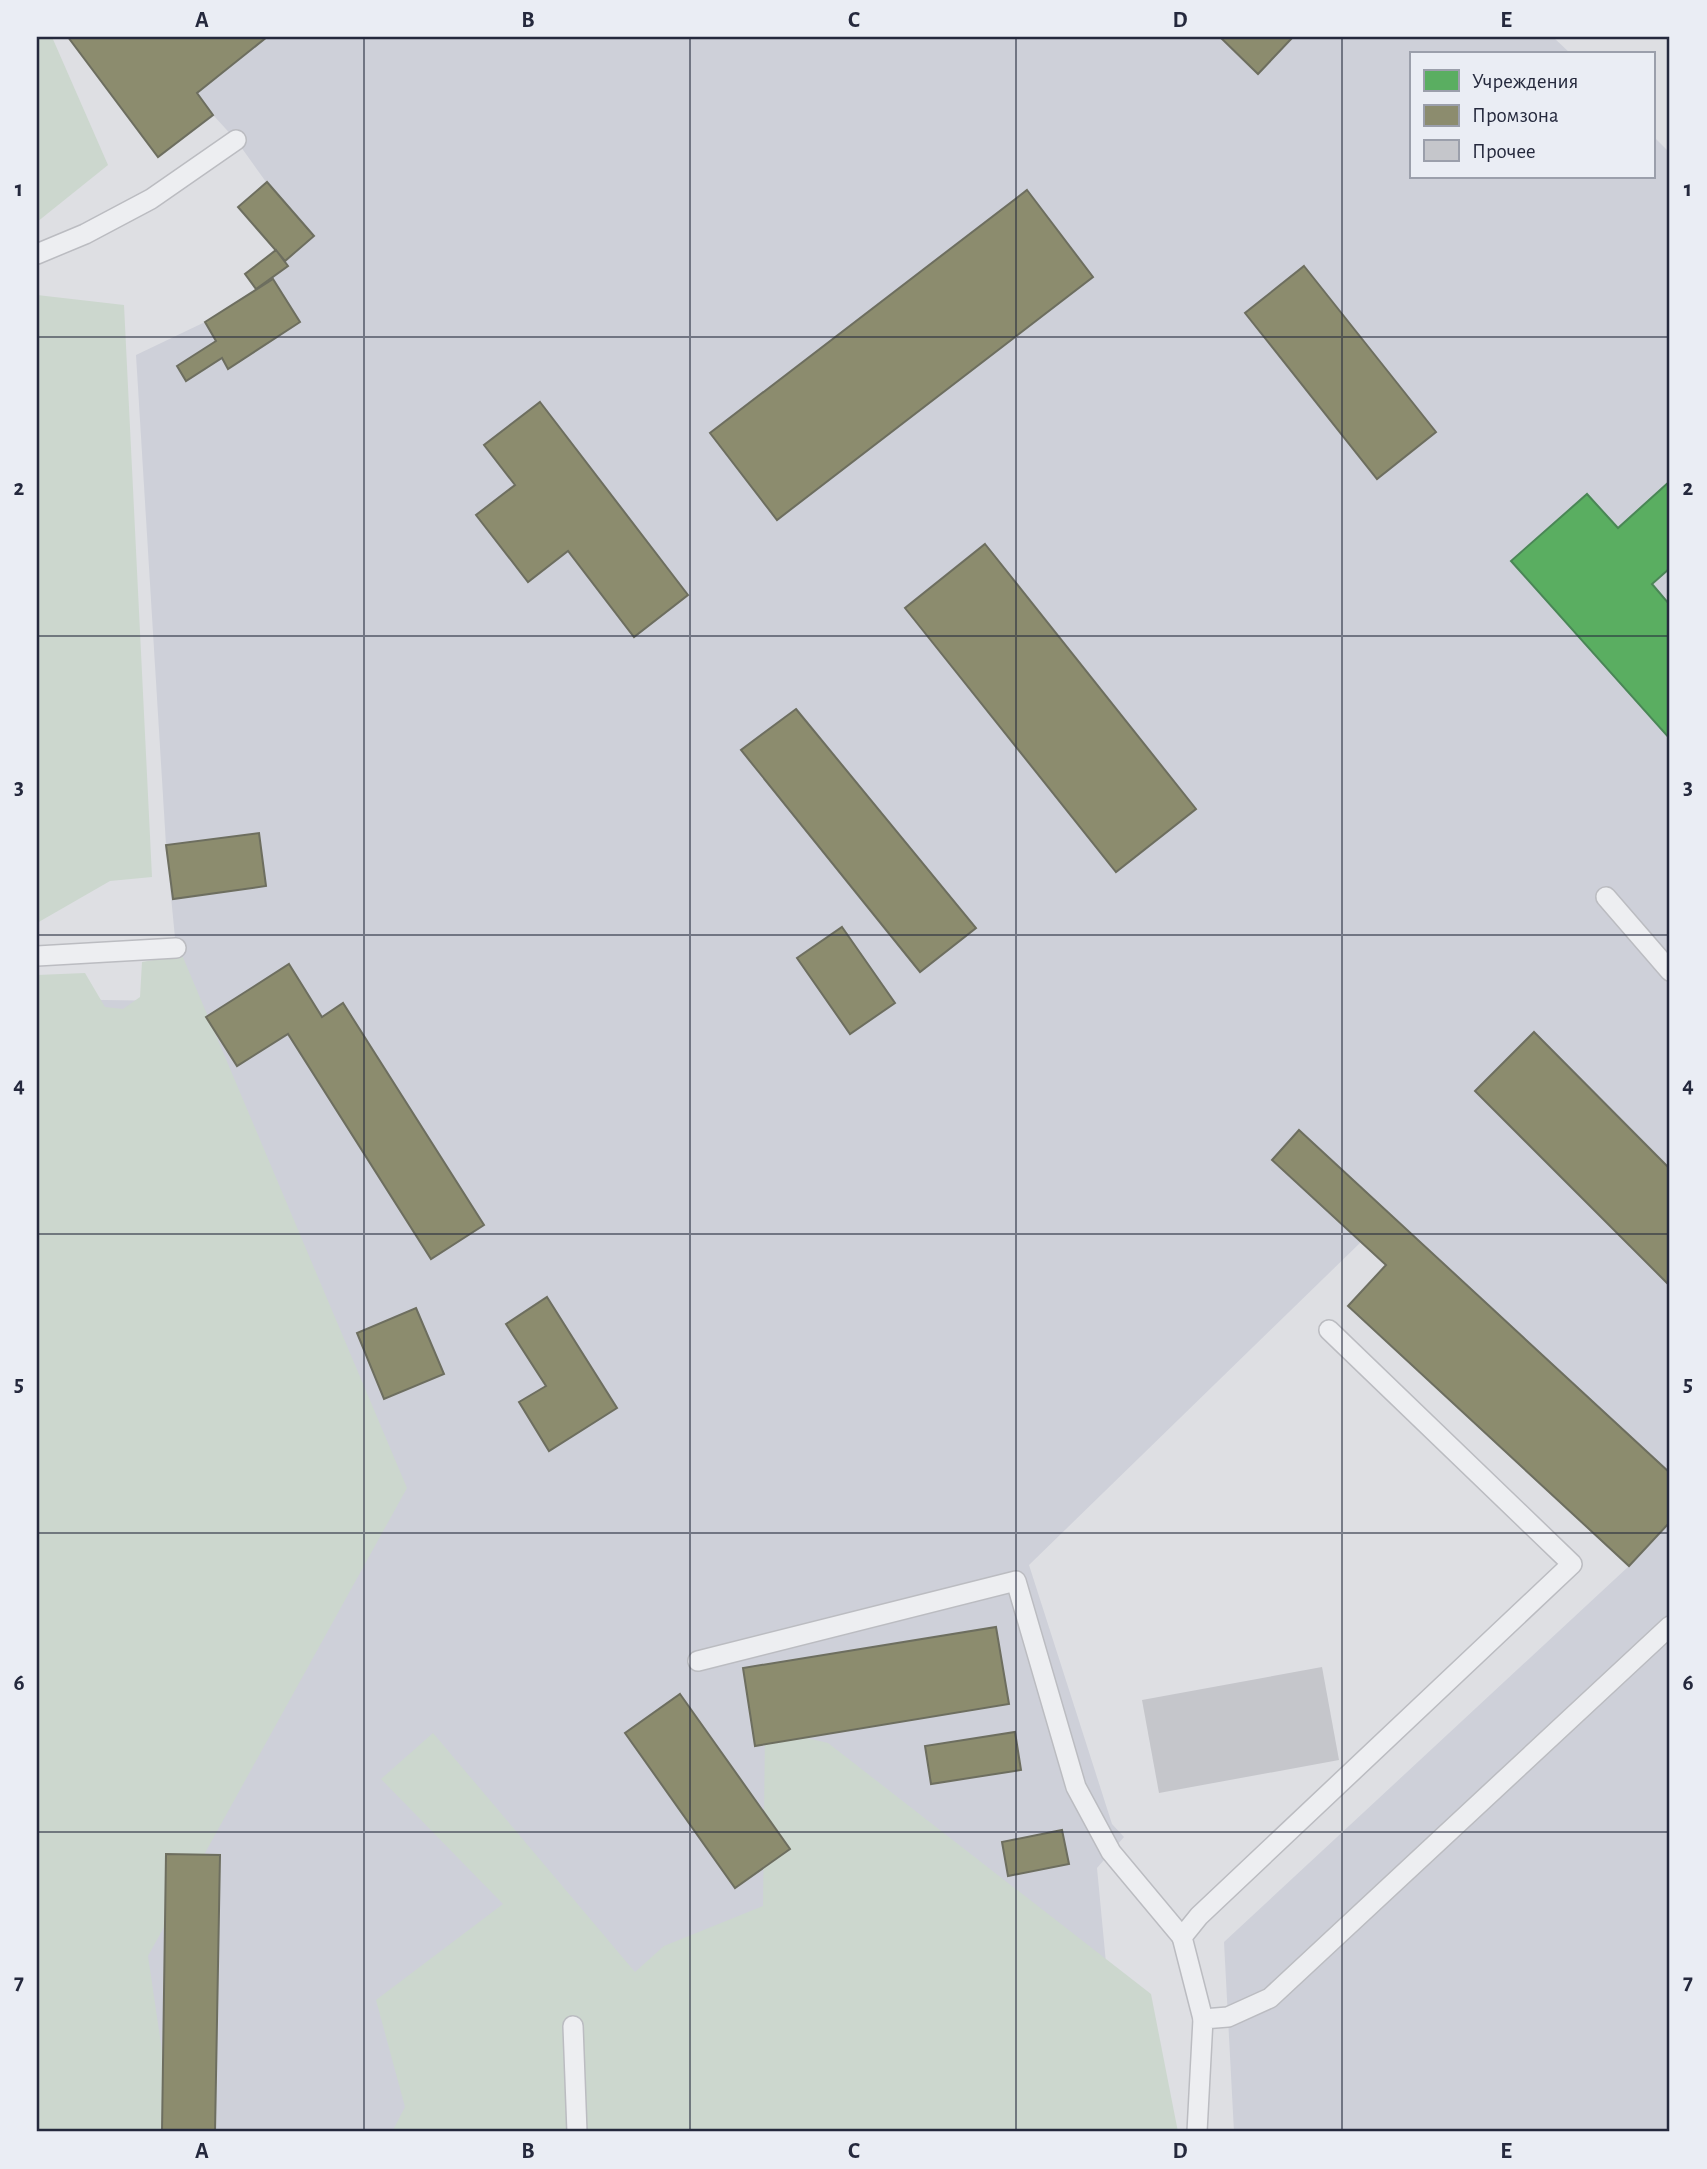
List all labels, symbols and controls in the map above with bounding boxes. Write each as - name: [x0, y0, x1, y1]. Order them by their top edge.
- text: A: [195, 9, 209, 32]
- text: B: [521, 9, 535, 32]
- text: C: [848, 9, 860, 32]
- text: D: [1172, 9, 1188, 32]
- text: E: [1500, 9, 1512, 32]
- legend: [1410, 52, 1654, 178]
- text: Учреждения: [1472, 71, 1578, 92]
- text: Промзона: [1472, 105, 1559, 126]
- text: Прочее: [1472, 141, 1536, 162]
- text: 1: [15, 178, 23, 201]
- text: 1: [1684, 178, 1692, 201]
- text: 2: [14, 477, 25, 500]
- text: 2: [1683, 477, 1694, 500]
- text: 3: [14, 776, 24, 799]
- text: 3: [1683, 776, 1693, 799]
- text: 4: [13, 1074, 25, 1097]
- text: 4: [1682, 1074, 1694, 1097]
- text: 5: [14, 1373, 24, 1396]
- text: 5: [1683, 1373, 1693, 1396]
- text: 6: [13, 1672, 25, 1695]
- text: 6: [1682, 1672, 1694, 1695]
- text: 7: [14, 1971, 24, 1994]
- text: 7: [1683, 1971, 1693, 1994]
- text: A: [195, 2140, 209, 2163]
- text: B: [521, 2140, 535, 2163]
- text: C: [848, 2140, 860, 2163]
- text: D: [1172, 2140, 1188, 2163]
- text: E: [1500, 2140, 1512, 2163]

